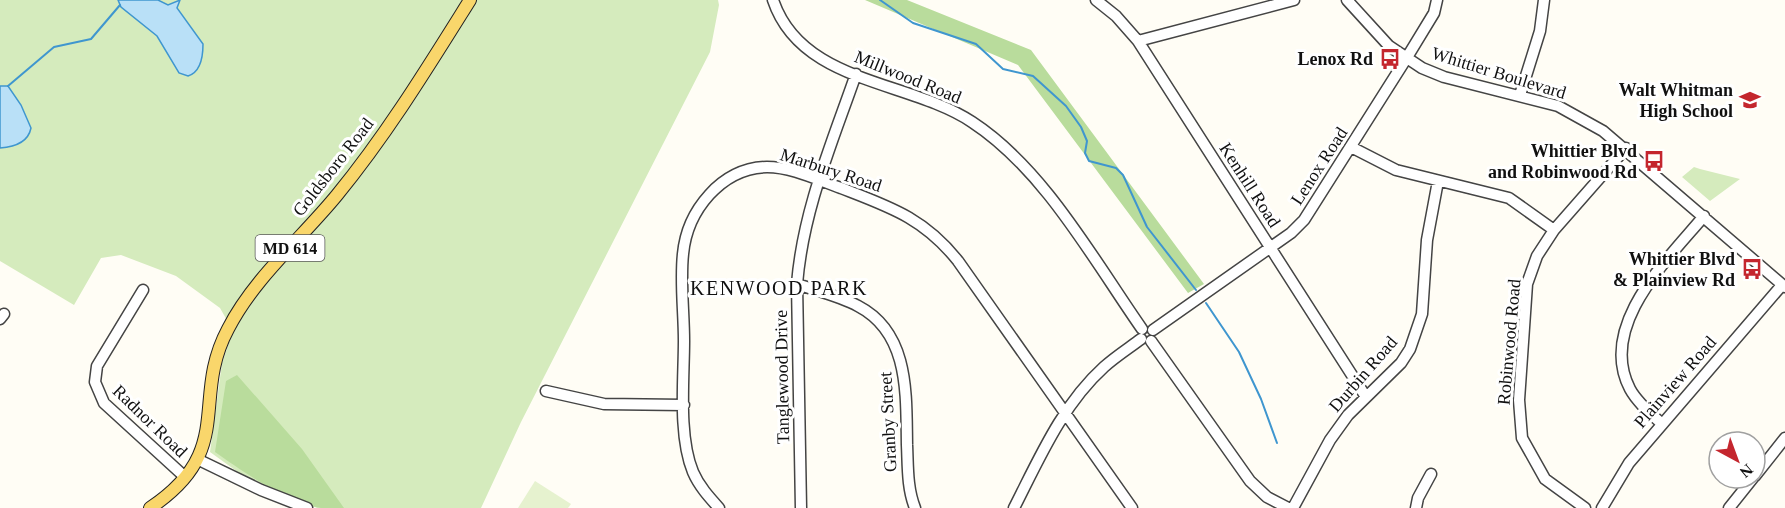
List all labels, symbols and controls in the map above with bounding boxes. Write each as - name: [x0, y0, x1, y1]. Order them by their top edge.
- street label: Whittier Boulevard: [1429, 43, 1569, 103]
- street label: Millwood Road: [852, 46, 964, 108]
- bus stop icon: Lenox Rd: [1378, 47, 1402, 71]
- place label: Lenox Rd: [1297, 49, 1373, 69]
- place label: Walt Whitman High School: [1619, 80, 1733, 121]
- school or university icon: Walt Whitman High School: [1738, 88, 1762, 112]
- street label: Goldsboro Road: [289, 114, 377, 220]
- street label: Lenox Road: [1287, 123, 1351, 209]
- street label: Kenhill Road: [1215, 139, 1285, 231]
- place label: Whittier Blvd and Robinwood Rd: [1488, 141, 1637, 182]
- street label: Marbury Road: [778, 144, 884, 196]
- bus stop icon: Whittier Blvd and Robinwood Rd: [1642, 149, 1666, 173]
- road number: MD 614: [256, 235, 324, 261]
- place label: Whittier Blvd & Plainview Rd: [1613, 249, 1735, 290]
- bus stop icon: Whittier Blvd & Plainview Rd: [1740, 257, 1764, 281]
- district label: KENWOOD PARK: [690, 277, 868, 299]
- street label: Robinwood Road: [1494, 278, 1524, 406]
- street label: Tanglewood Drive: [771, 310, 793, 444]
- street label: Durbin Road: [1325, 332, 1401, 416]
- street label: Plainview Road: [1630, 332, 1720, 432]
- street label: Granby Street: [875, 371, 901, 473]
- street label: Radnor Road: [109, 381, 191, 461]
- north arrow: [1707, 430, 1767, 490]
- text: N: [1736, 461, 1756, 481]

